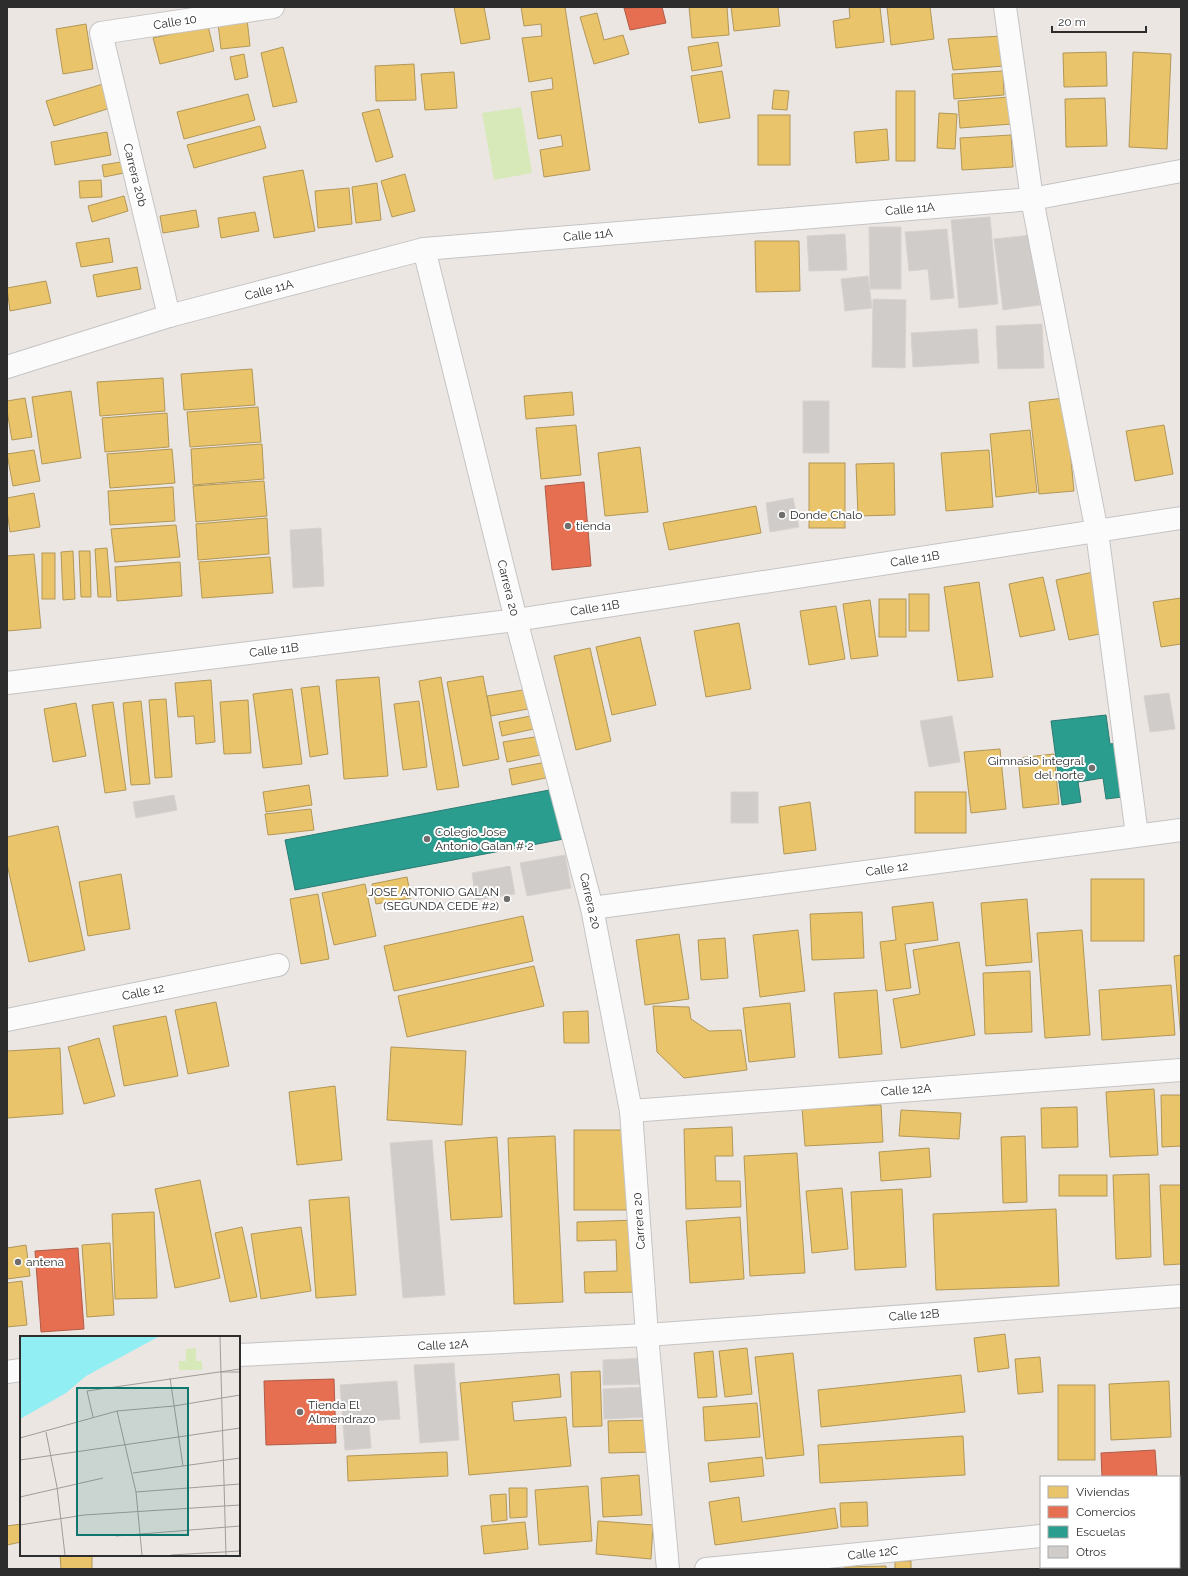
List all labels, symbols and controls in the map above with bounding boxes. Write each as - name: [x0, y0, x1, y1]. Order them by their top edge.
- scale bar: [1052, 8, 1146, 34]
- street label: Calle 10: [152, 12, 198, 32]
- text: 20 m: [1058, 15, 1086, 29]
- street label: Carrera 20b: [120, 142, 150, 208]
- street label: Calle 11A: [885, 200, 935, 218]
- street label: Calle 11A: [563, 226, 613, 244]
- street label: Calle 11A: [243, 277, 295, 303]
- place label: Donde Chalo: [790, 508, 862, 522]
- marker: Donde Chalo: [777, 510, 787, 520]
- place label: tienda: [576, 519, 611, 533]
- marker: tienda: [563, 521, 573, 531]
- street label: Calle 11B: [889, 548, 941, 570]
- street label: Carrera 20: [494, 558, 522, 618]
- street label: Calle 11B: [569, 597, 621, 619]
- street label: Calle 11B: [248, 640, 300, 660]
- place label: Gimnasio integral del norte: [988, 754, 1085, 782]
- marker: Gimnasio integral del norte: [1087, 763, 1097, 773]
- place label: Colegio Jose Antonio Galan # 2: [435, 825, 533, 853]
- marker: Colegio Jose Antonio Galan # 2: [422, 834, 432, 844]
- street label: Calle 12: [865, 859, 909, 879]
- street label: Carrera 20: [577, 871, 603, 931]
- place label: JOSE ANTONIO GALAN (SEGUNDA CEDE #2): [368, 885, 499, 913]
- marker: JOSE ANTONIO GALAN (SEGUNDA CEDE #2): [502, 894, 512, 904]
- street label: Calle 12: [121, 981, 165, 1003]
- street label: Calle 12A: [880, 1081, 932, 1099]
- street label: Carrera 20: [630, 1192, 648, 1250]
- place label: antena: [26, 1255, 64, 1269]
- marker: antena: [13, 1257, 23, 1267]
- street label: Calle 12B: [888, 1306, 940, 1324]
- inset map: [20, 1336, 240, 1556]
- street label: Calle 12A: [417, 1337, 469, 1353]
- place label: Tienda El Almendrazo: [308, 1398, 376, 1426]
- marker: Tienda El Almendrazo: [295, 1407, 305, 1417]
- legend: [1040, 1476, 1180, 1568]
- text: Viviendas: [1076, 1485, 1130, 1499]
- text: Comercios: [1076, 1505, 1136, 1519]
- text: Escuelas: [1076, 1525, 1126, 1539]
- street label: Calle 12C: [847, 1543, 899, 1563]
- text: Otros: [1076, 1545, 1106, 1559]

